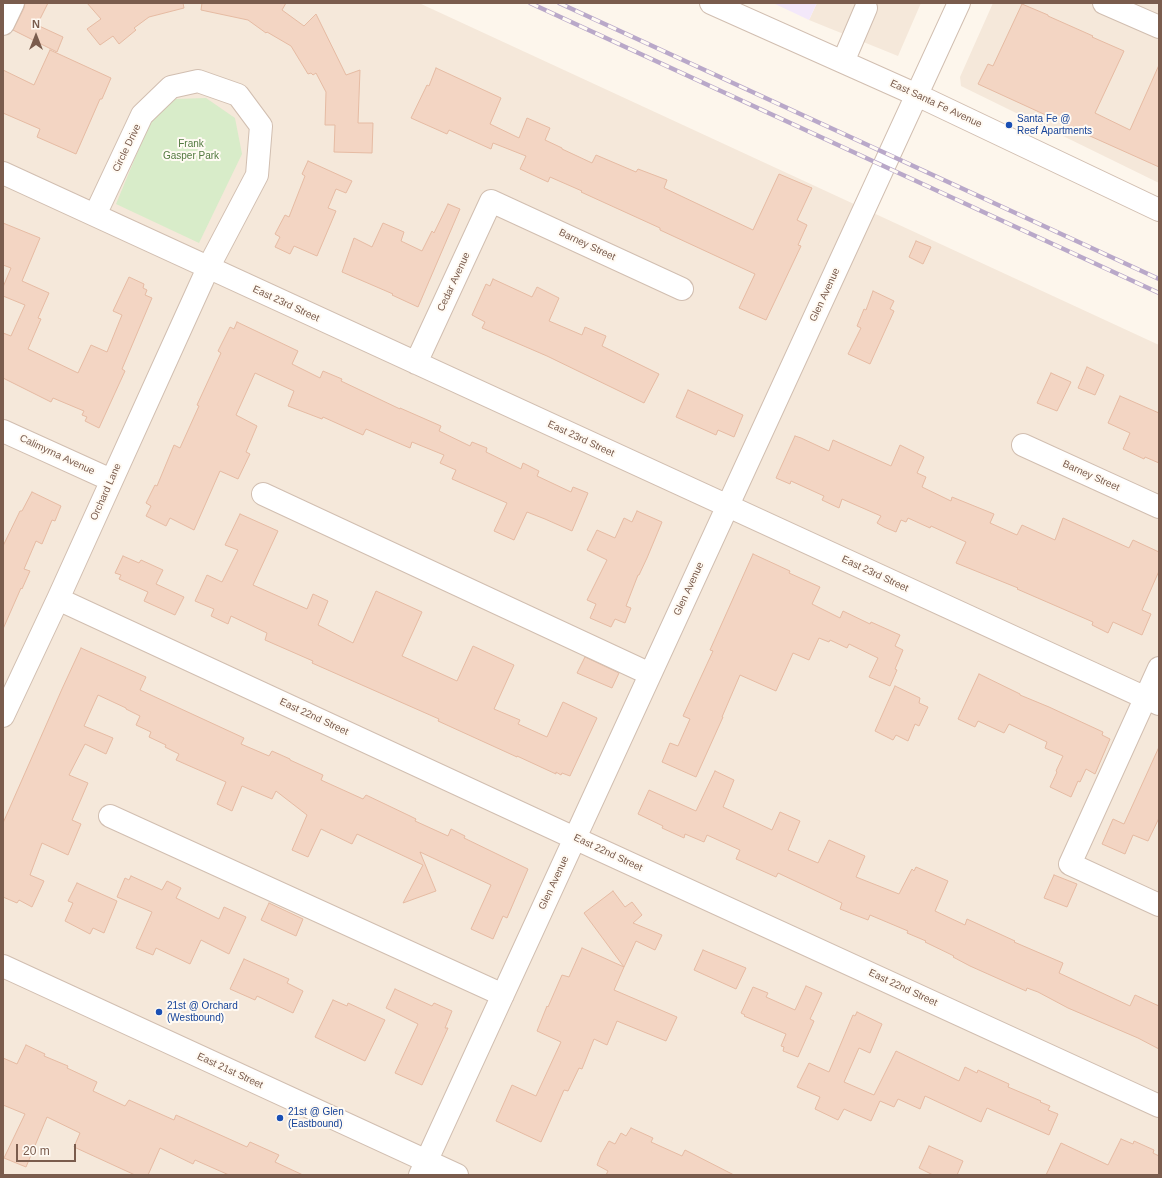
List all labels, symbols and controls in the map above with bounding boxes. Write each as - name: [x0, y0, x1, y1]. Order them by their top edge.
- north arrow: [16, 16, 56, 56]
- text: N: [32, 18, 40, 30]
- street label: East Santa Fe Avenue: [888, 77, 984, 131]
- place label: Santa Fe @ Reef Apartments: [1017, 113, 1092, 136]
- marker: Santa Fe @ Reef Apartments: [1004, 120, 1014, 130]
- street label: Circle Drive: [110, 122, 144, 174]
- park label: Frank Gasper Park: [163, 138, 219, 162]
- street label: Barney Street: [557, 227, 617, 263]
- street label: Cedar Avenue: [435, 251, 473, 313]
- street label: Glen Avenue: [807, 266, 843, 324]
- street label: East 23rd Street: [251, 283, 321, 325]
- street label: East 23rd Street: [546, 418, 616, 460]
- street label: Calimyrna Avenue: [18, 432, 96, 478]
- street label: Barney Street: [1061, 458, 1121, 494]
- street label: Orchard Lane: [88, 462, 124, 522]
- street label: East 23rd Street: [840, 553, 910, 595]
- street label: Glen Avenue: [671, 560, 707, 618]
- street label: East 22nd Street: [278, 696, 350, 738]
- street label: East 22nd Street: [572, 832, 644, 874]
- street label: Glen Avenue: [536, 854, 572, 912]
- street label: East 22nd Street: [867, 967, 939, 1009]
- place label: 21st @ Orchard (Westbound): [167, 1000, 238, 1024]
- marker: 21st @ Orchard (Westbound): [154, 1007, 164, 1017]
- street label: East 21st Street: [195, 1051, 265, 1091]
- place label: 21st @ Glen (Eastbound): [288, 1106, 344, 1130]
- marker: 21st @ Glen (Eastbound): [275, 1113, 285, 1123]
- scale bar: [18, 1136, 78, 1162]
- text: 20 m: [23, 1144, 50, 1158]

